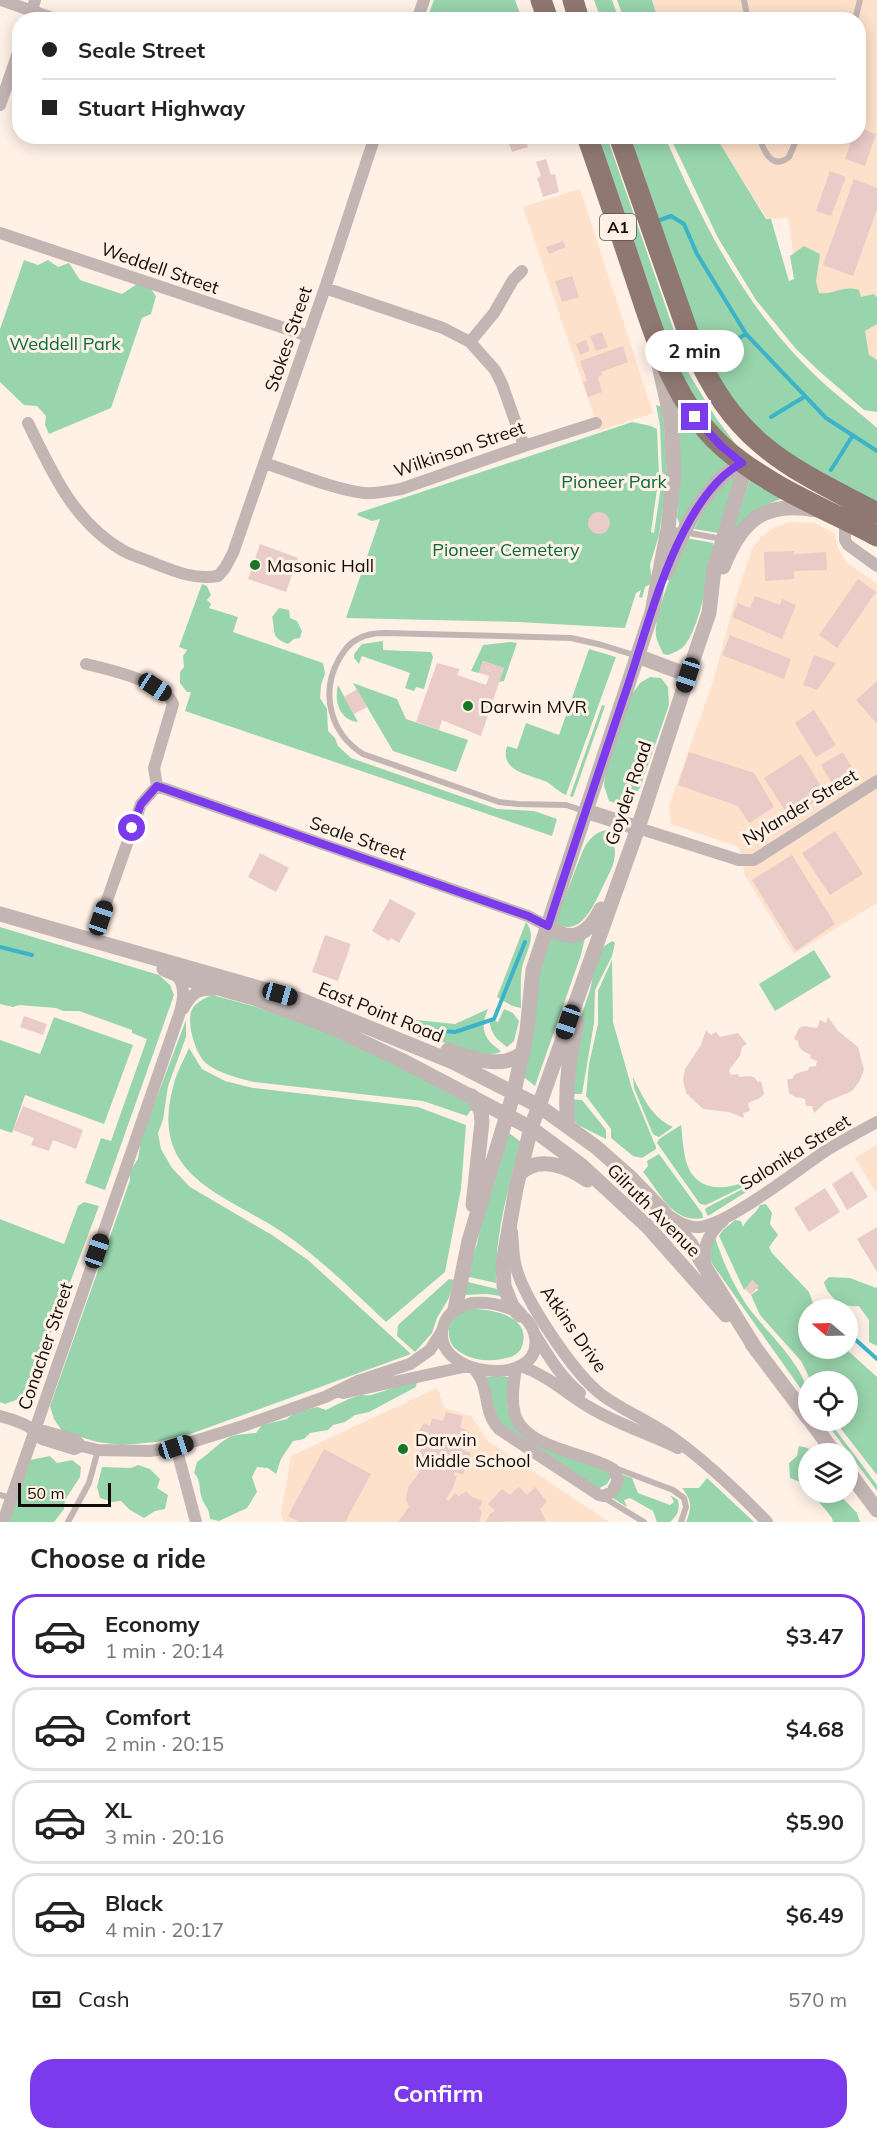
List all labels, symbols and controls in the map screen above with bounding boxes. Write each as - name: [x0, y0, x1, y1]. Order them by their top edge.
- text: Seale Street: [78, 36, 205, 64]
- text: Stuart Highway: [78, 94, 245, 122]
- road number: A1: [600, 214, 636, 240]
- street label: Weddell Street: [98, 237, 222, 299]
- street label: Stokes Street: [259, 283, 317, 395]
- callout: 2 min: [646, 330, 744, 372]
- park label: Weddell Park: [9, 332, 121, 355]
- text: 2 min: [668, 338, 721, 363]
- route end: [681, 403, 708, 430]
- street label: Wilkinson Street: [391, 416, 527, 482]
- park label: Pioneer Park: [561, 470, 667, 493]
- park label: Pioneer Cemetery: [432, 538, 580, 561]
- place label: Masonic Hall: [267, 554, 374, 577]
- marker: Masonic Hall: [248, 558, 262, 572]
- car: [674, 655, 702, 695]
- car: [135, 670, 175, 704]
- place label: Darwin MVR: [480, 695, 587, 718]
- marker: Darwin MVR: [461, 699, 475, 713]
- street label: Goyder Road: [599, 738, 657, 848]
- street label: Nylander Street: [738, 764, 862, 850]
- street label: Seale Street: [307, 811, 409, 865]
- route start: [118, 814, 145, 841]
- car: [87, 898, 115, 938]
- street label: East Point Road: [315, 976, 447, 1048]
- car: [260, 980, 300, 1008]
- car: [554, 1002, 582, 1042]
- street label: Salonika Street: [736, 1109, 854, 1195]
- street label: Gilruth Avenue: [602, 1158, 706, 1262]
- car: [83, 1231, 111, 1271]
- street label: Conacher Street: [12, 1279, 78, 1413]
- street label: Atkins Drive: [536, 1281, 612, 1377]
- north arrow: [798, 1299, 858, 1359]
- map controls: [798, 1299, 858, 1503]
- button: locate: [798, 1371, 858, 1431]
- place label: Darwin Middle School: [415, 1428, 531, 1472]
- car: [156, 1433, 196, 1461]
- marker: Darwin Middle School: [396, 1442, 410, 1456]
- button: layers: [798, 1443, 858, 1503]
- scale bar: [18, 1480, 111, 1508]
- text: 50 m: [27, 1483, 64, 1503]
- text: Choose a ride: [30, 1541, 206, 1575]
- icon: car: [33, 1609, 87, 1663]
- text: Economy: [105, 1610, 200, 1638]
- text: $3.47: [786, 1622, 844, 1650]
- text: 1 min · 20:14: [105, 1638, 224, 1663]
- icon: car: [33, 1702, 87, 1756]
- text: Comfort: [105, 1703, 191, 1731]
- text: $4.68: [786, 1715, 844, 1743]
- text: 2 min · 20:15: [105, 1731, 224, 1756]
- icon: car: [33, 1795, 87, 1849]
- text: XL: [105, 1796, 132, 1824]
- text: $5.90: [786, 1808, 844, 1836]
- text: 3 min · 20:16: [105, 1824, 224, 1849]
- icon: car: [33, 1888, 87, 1942]
- text: Black: [105, 1889, 163, 1917]
- text: $6.49: [786, 1901, 844, 1929]
- text: 4 min · 20:17: [105, 1917, 224, 1942]
- icon: cash: [30, 1983, 63, 2016]
- text: Cash: [78, 1985, 130, 2013]
- text: 570 m: [788, 1987, 847, 2012]
- button: Confirm: [30, 2059, 847, 2128]

